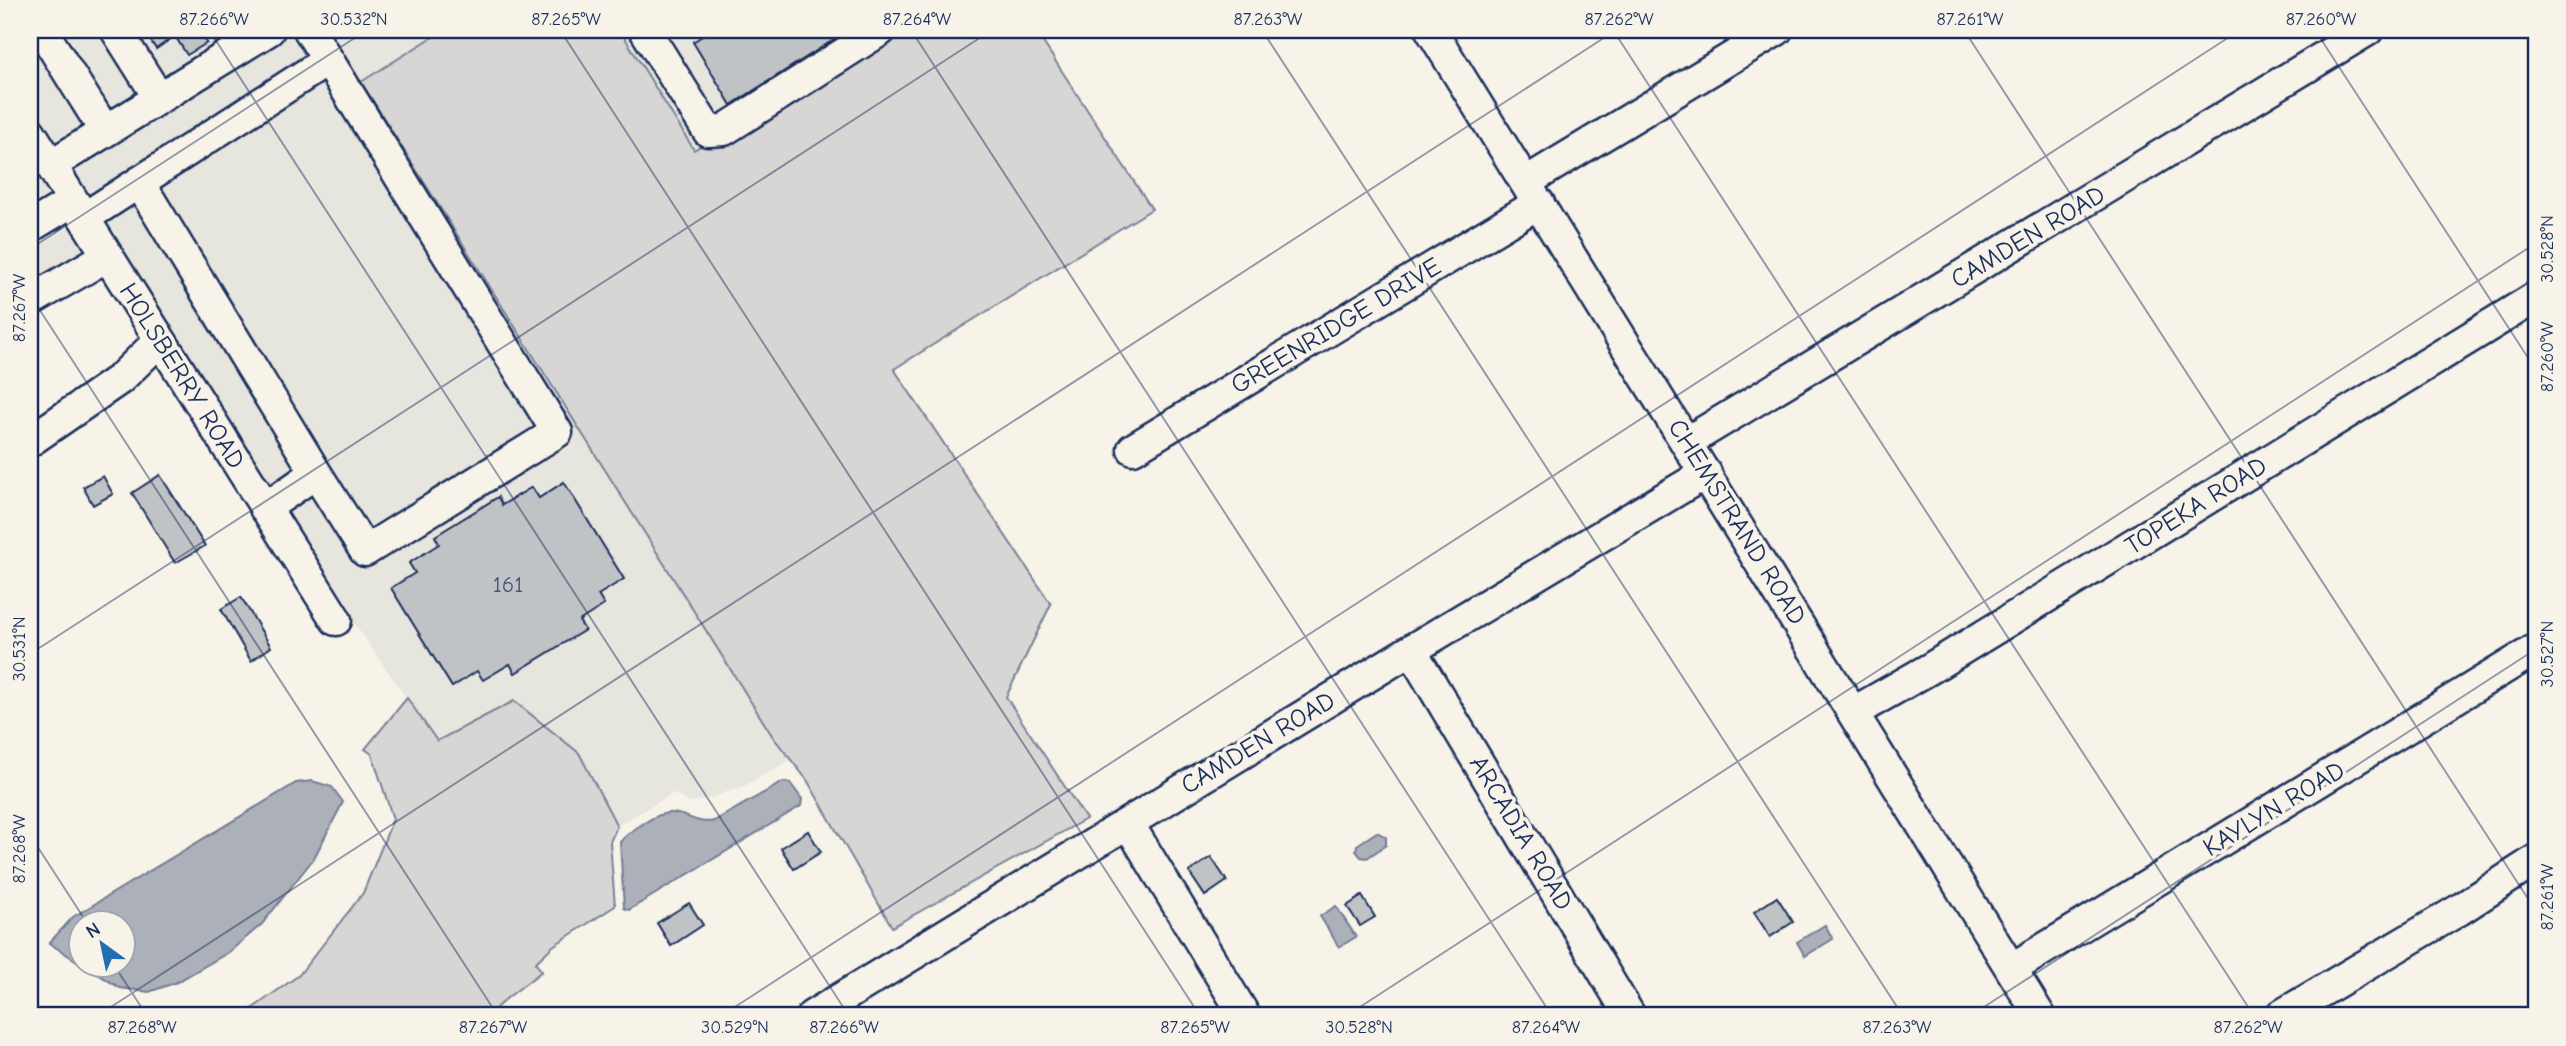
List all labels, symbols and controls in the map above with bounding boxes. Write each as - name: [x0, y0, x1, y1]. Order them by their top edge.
- text: 87.266°W: [179, 9, 249, 30]
- text: 30.532°N: [320, 9, 388, 30]
- text: 87.265°W: [531, 9, 601, 30]
- text: 87.264°W: [883, 9, 952, 30]
- text: 87.263°W: [1234, 9, 1303, 30]
- text: 87.262°W: [1584, 9, 1654, 30]
- text: 87.261°W: [1937, 9, 2004, 30]
- text: 87.260°W: [2286, 9, 2357, 30]
- street label: CAMDEN ROAD: [1946, 179, 2110, 295]
- text: 30.528°N: [2537, 215, 2558, 283]
- street label: GREENRIDGE DRIVE: [1226, 252, 1446, 400]
- text: 87.267°W: [9, 273, 30, 342]
- street label: HOLSBERRY ROAD: [113, 278, 251, 474]
- text: 87.260°W: [2537, 321, 2558, 392]
- street label: CHEMSTRAND ROAD: [1662, 414, 1812, 630]
- street label: TOPEKA ROAD: [2120, 451, 2272, 561]
- house number: 161: [493, 571, 523, 598]
- text: 30.531°N: [9, 616, 30, 682]
- text: 30.527°N: [2537, 621, 2558, 687]
- street label: CAMDEN ROAD: [1176, 685, 1340, 801]
- street label: ARCADIA ROAD: [1463, 750, 1579, 916]
- street label: KAYLYN ROAD: [2198, 755, 2350, 863]
- text: 87.268°W: [9, 814, 30, 884]
- text: 87.261°W: [2537, 863, 2558, 930]
- north arrow: [66, 909, 136, 979]
- text: N: [82, 918, 104, 943]
- text: 87.268°W: [107, 1017, 177, 1038]
- text: 87.267°W: [459, 1017, 528, 1038]
- text: 30.529°N: [701, 1017, 769, 1038]
- text: 87.266°W: [809, 1017, 879, 1038]
- text: 87.265°W: [1160, 1017, 1230, 1038]
- text: 30.528°N: [1325, 1017, 1393, 1038]
- text: 87.264°W: [1512, 1017, 1581, 1038]
- text: 87.263°W: [1863, 1017, 1932, 1038]
- text: 87.262°W: [2213, 1017, 2283, 1038]

